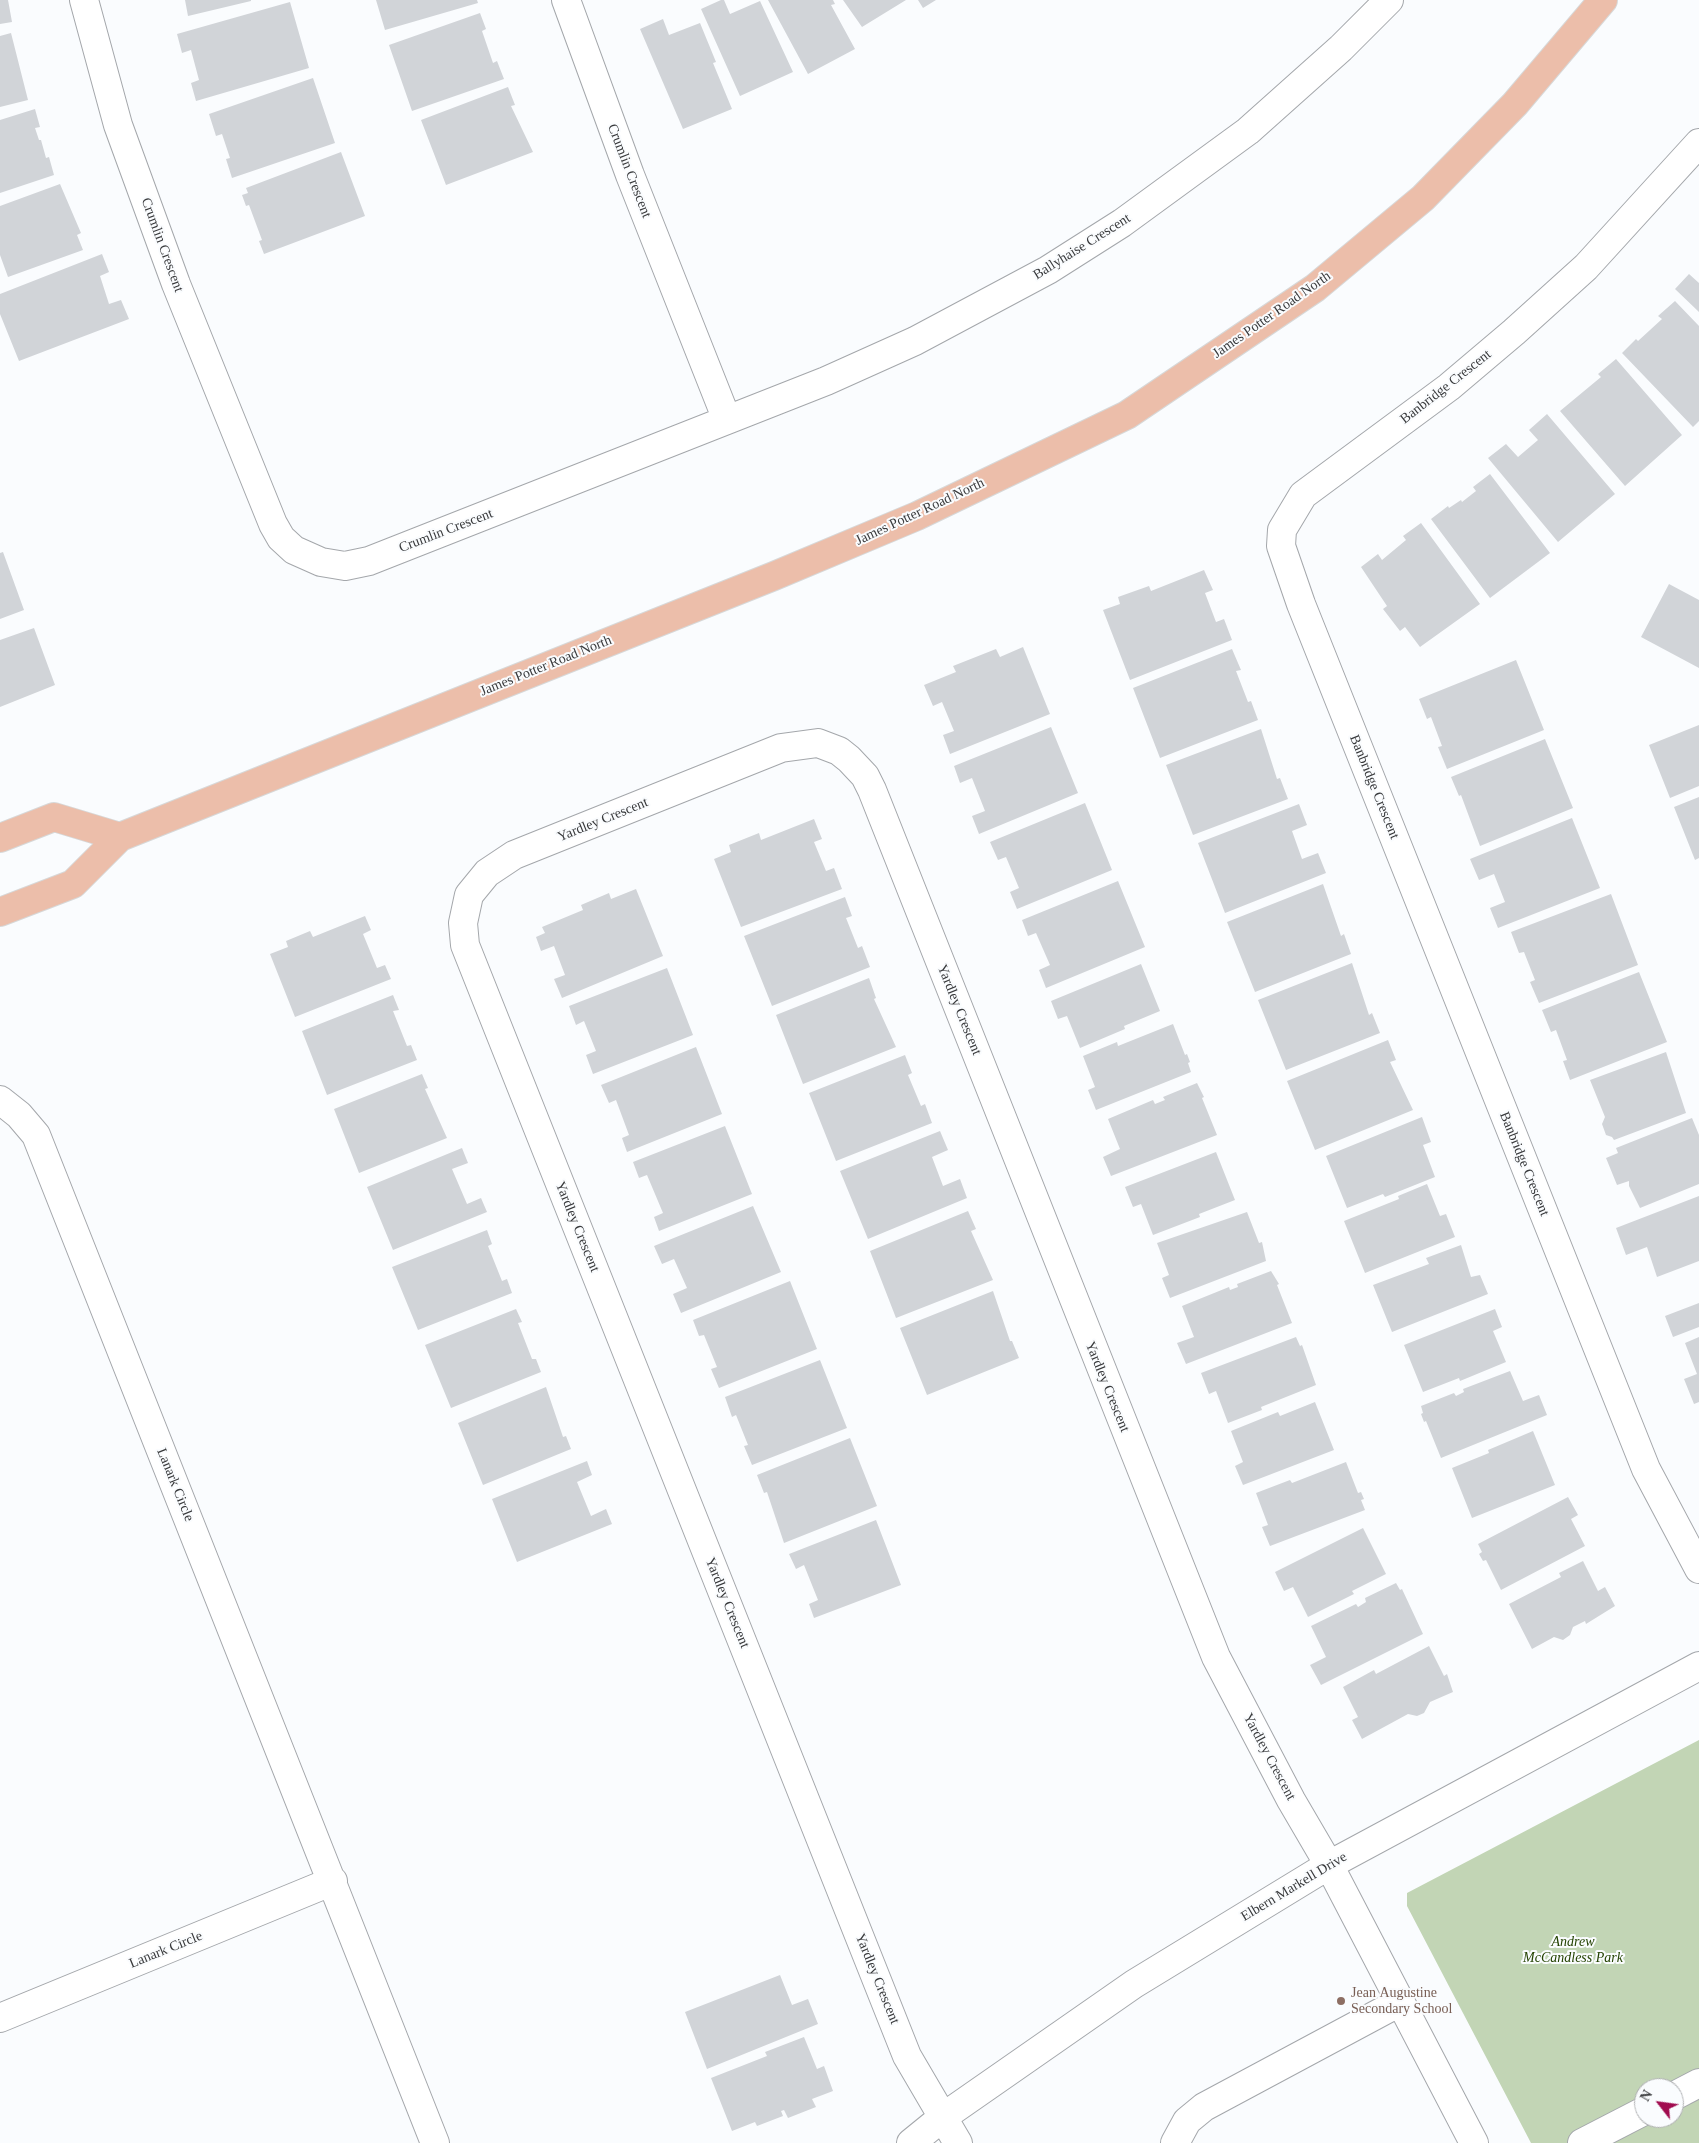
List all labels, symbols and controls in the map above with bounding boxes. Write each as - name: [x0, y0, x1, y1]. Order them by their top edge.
- street label: Crumlin Crescent: [603, 122, 655, 220]
- street label: Crumlin Crescent: [137, 196, 187, 294]
- street label: Ballyhaise Crescent: [1030, 210, 1134, 284]
- street label: James Potter Road North: [1210, 268, 1334, 362]
- street label: Banbridge Crescent: [1397, 346, 1495, 428]
- street label: James Potter Road North: [853, 475, 987, 549]
- street label: Crumlin Crescent: [397, 505, 495, 557]
- street label: James Potter Road North: [478, 632, 614, 700]
- street label: Banbridge Crescent: [1345, 732, 1403, 842]
- street label: Yardley Crescent: [555, 794, 651, 846]
- street label: Yardley Crescent: [933, 962, 985, 1058]
- street label: Banbridge Crescent: [1495, 1109, 1553, 1219]
- street label: Yardley Crescent: [551, 1179, 603, 1275]
- street label: Yardley Crescent: [1081, 1339, 1133, 1435]
- street label: Lanark Circle: [153, 1446, 197, 1524]
- street label: Yardley Crescent: [701, 1555, 753, 1651]
- street label: Yardley Crescent: [1239, 1711, 1299, 1803]
- street label: Elbern Markell Drive: [1238, 1849, 1350, 1925]
- street label: Lanark Circle: [127, 1928, 205, 1972]
- street label: Yardley Crescent: [851, 1931, 903, 2027]
- park label: Andrew McCandless Park: [1523, 1934, 1623, 1966]
- place label: Jean Augustine Secondary School: [1351, 1985, 1452, 2018]
- marker: Jean Augustine Secondary School: [1335, 1995, 1347, 2007]
- north arrow: [1634, 2078, 1684, 2128]
- text: N: [1637, 2088, 1655, 2104]

